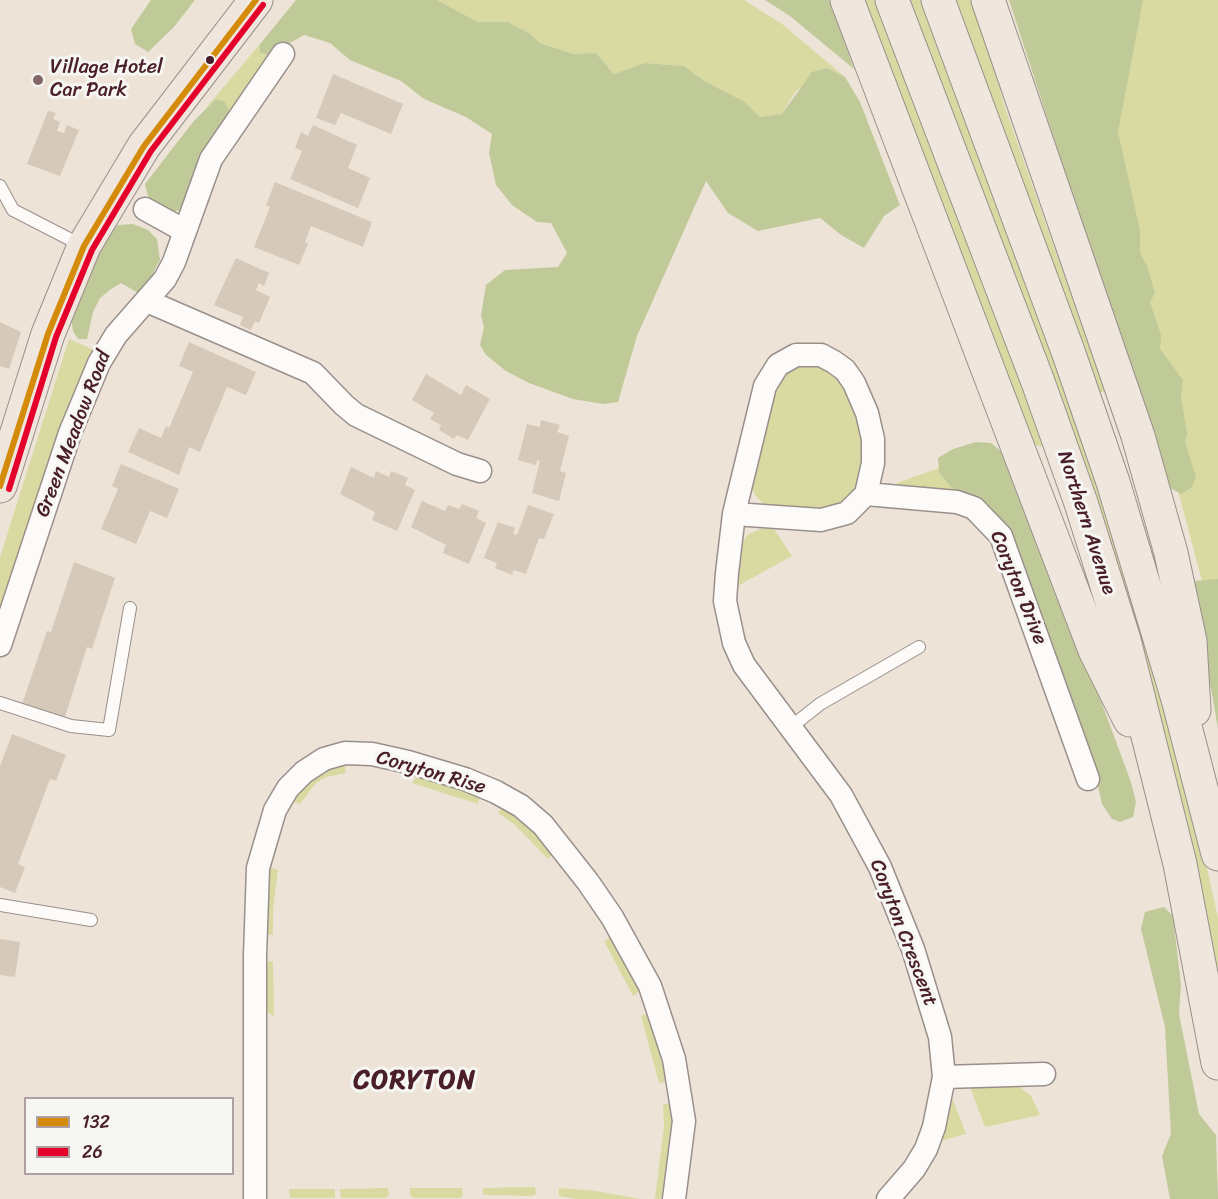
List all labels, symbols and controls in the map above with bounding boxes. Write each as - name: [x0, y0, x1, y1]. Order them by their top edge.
- unlabelled marker: [204, 54, 216, 66]
- place label: Village Hotel Car Park: [50, 56, 163, 103]
- marker: Village Hotel Car Park: [31, 73, 45, 87]
- street label: Green Meadow Road: [31, 347, 117, 521]
- street label: Northern Avenue: [1051, 448, 1121, 598]
- street label: Coryton Drive: [984, 528, 1052, 648]
- street label: Coryton Rise: [374, 746, 488, 800]
- street label: Coryton Crescent: [864, 856, 942, 1010]
- district label: CORYTON: [353, 1065, 477, 1097]
- legend: [24, 1097, 234, 1175]
- text: 132: [82, 1106, 110, 1138]
- text: 26: [82, 1136, 103, 1168]

